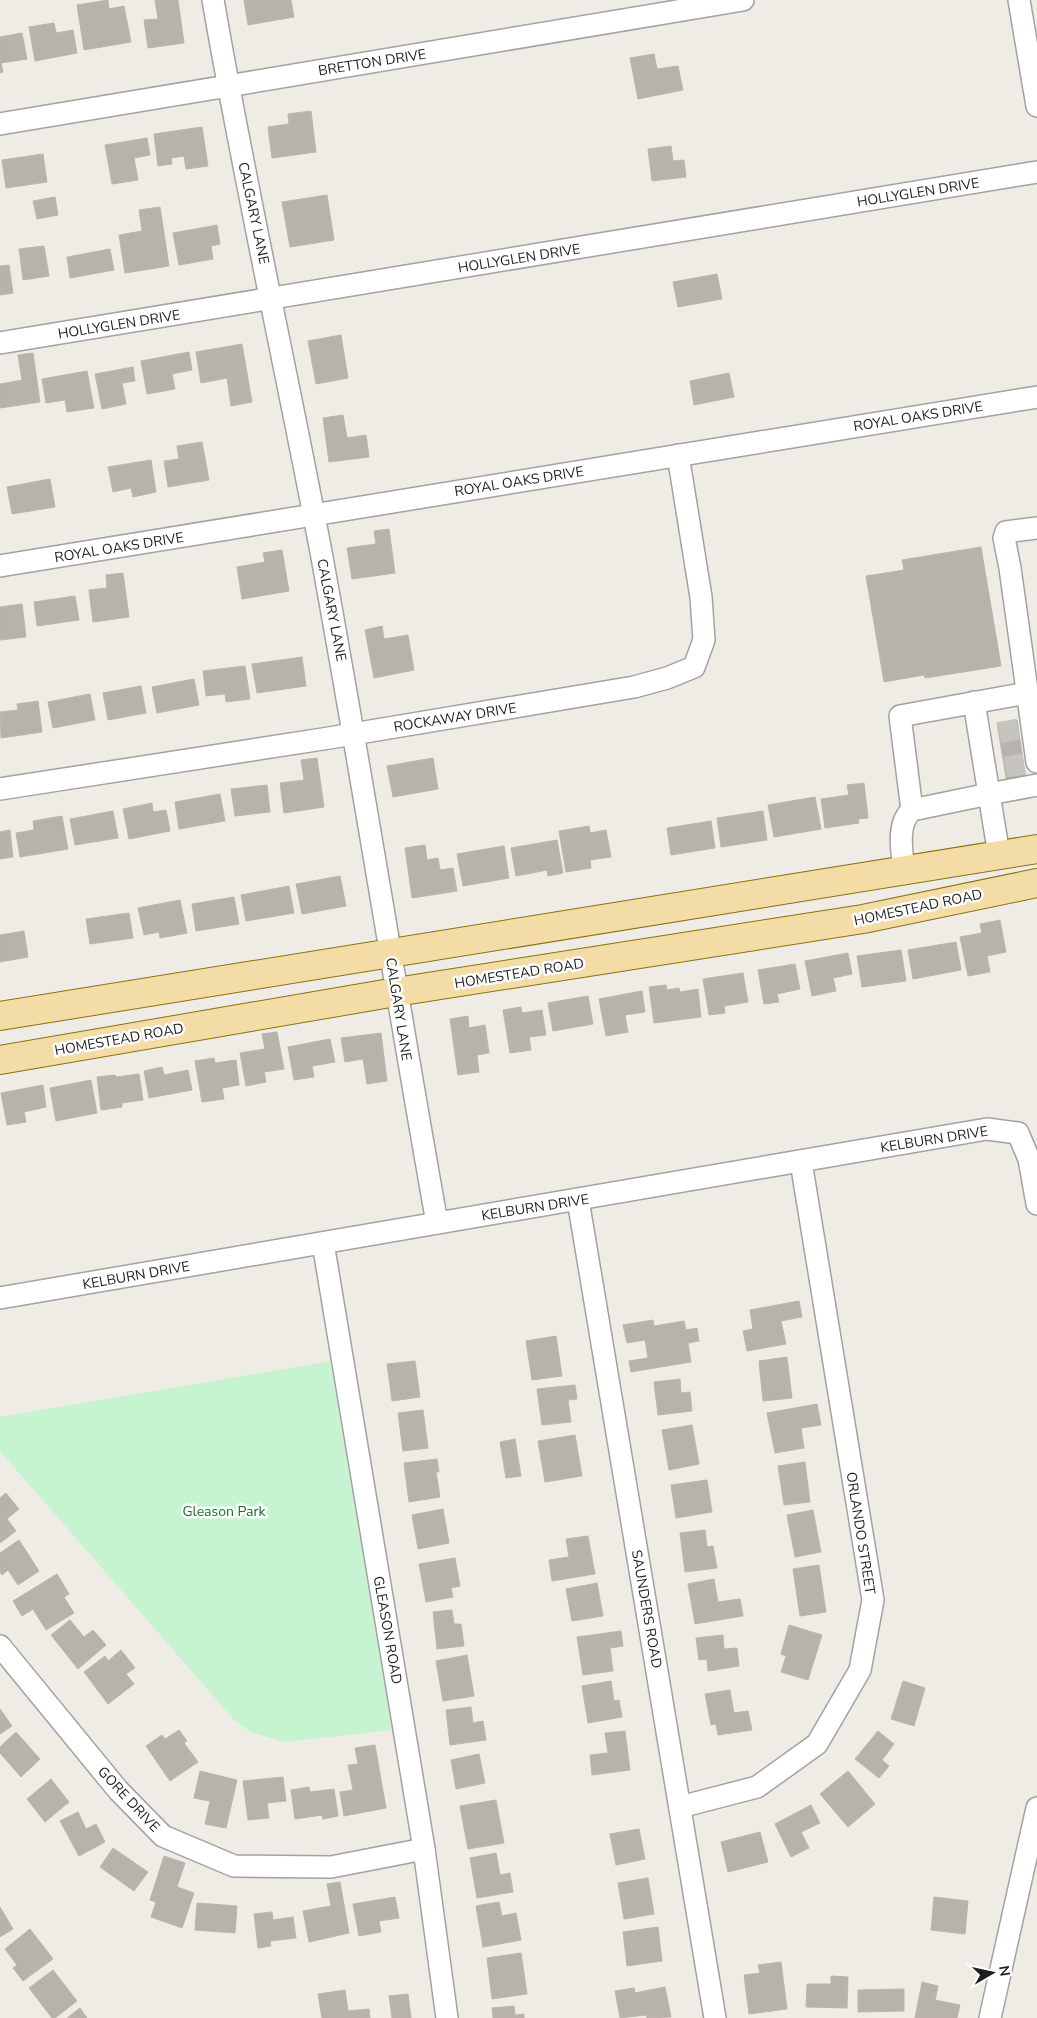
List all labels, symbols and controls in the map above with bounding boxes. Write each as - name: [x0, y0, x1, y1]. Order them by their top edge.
- street label: BRETTON DRIVE: [317, 45, 427, 80]
- street label: CALGARY LANE: [233, 160, 274, 266]
- street label: HOLLYGLEN DRIVE: [855, 173, 981, 212]
- street label: HOLLYGLEN DRIVE: [456, 239, 582, 278]
- street label: HOLLYGLEN DRIVE: [56, 305, 182, 344]
- street label: ROYAL OAKS DRIVE: [852, 397, 984, 436]
- street label: ROYAL OAKS DRIVE: [453, 462, 585, 501]
- street label: ROYAL OAKS DRIVE: [53, 528, 185, 567]
- street label: CALGARY LANE: [312, 557, 351, 663]
- street label: ROCKAWAY DRIVE: [392, 698, 518, 737]
- street label: HOMESTEAD ROAD: [852, 885, 984, 930]
- street label: HOMESTEAD ROAD: [453, 954, 585, 993]
- street label: CALGARY LANE: [381, 956, 416, 1062]
- street label: HOMESTEAD ROAD: [53, 1019, 185, 1060]
- street label: KELBURN DRIVE: [879, 1122, 989, 1157]
- street label: KELBURN DRIVE: [480, 1190, 590, 1225]
- street label: KELBURN DRIVE: [81, 1257, 191, 1294]
- street label: ORLANDO STREET: [841, 1471, 880, 1596]
- park label: Gleason Park: [182, 1502, 267, 1521]
- street label: SAUNDERS ROAD: [627, 1548, 666, 1670]
- street label: GLEASON ROAD: [369, 1574, 406, 1686]
- street label: GORE DRIVE: [93, 1762, 164, 1836]
- north arrow: [967, 1948, 1017, 1998]
- text: N: [994, 1964, 1015, 1978]

